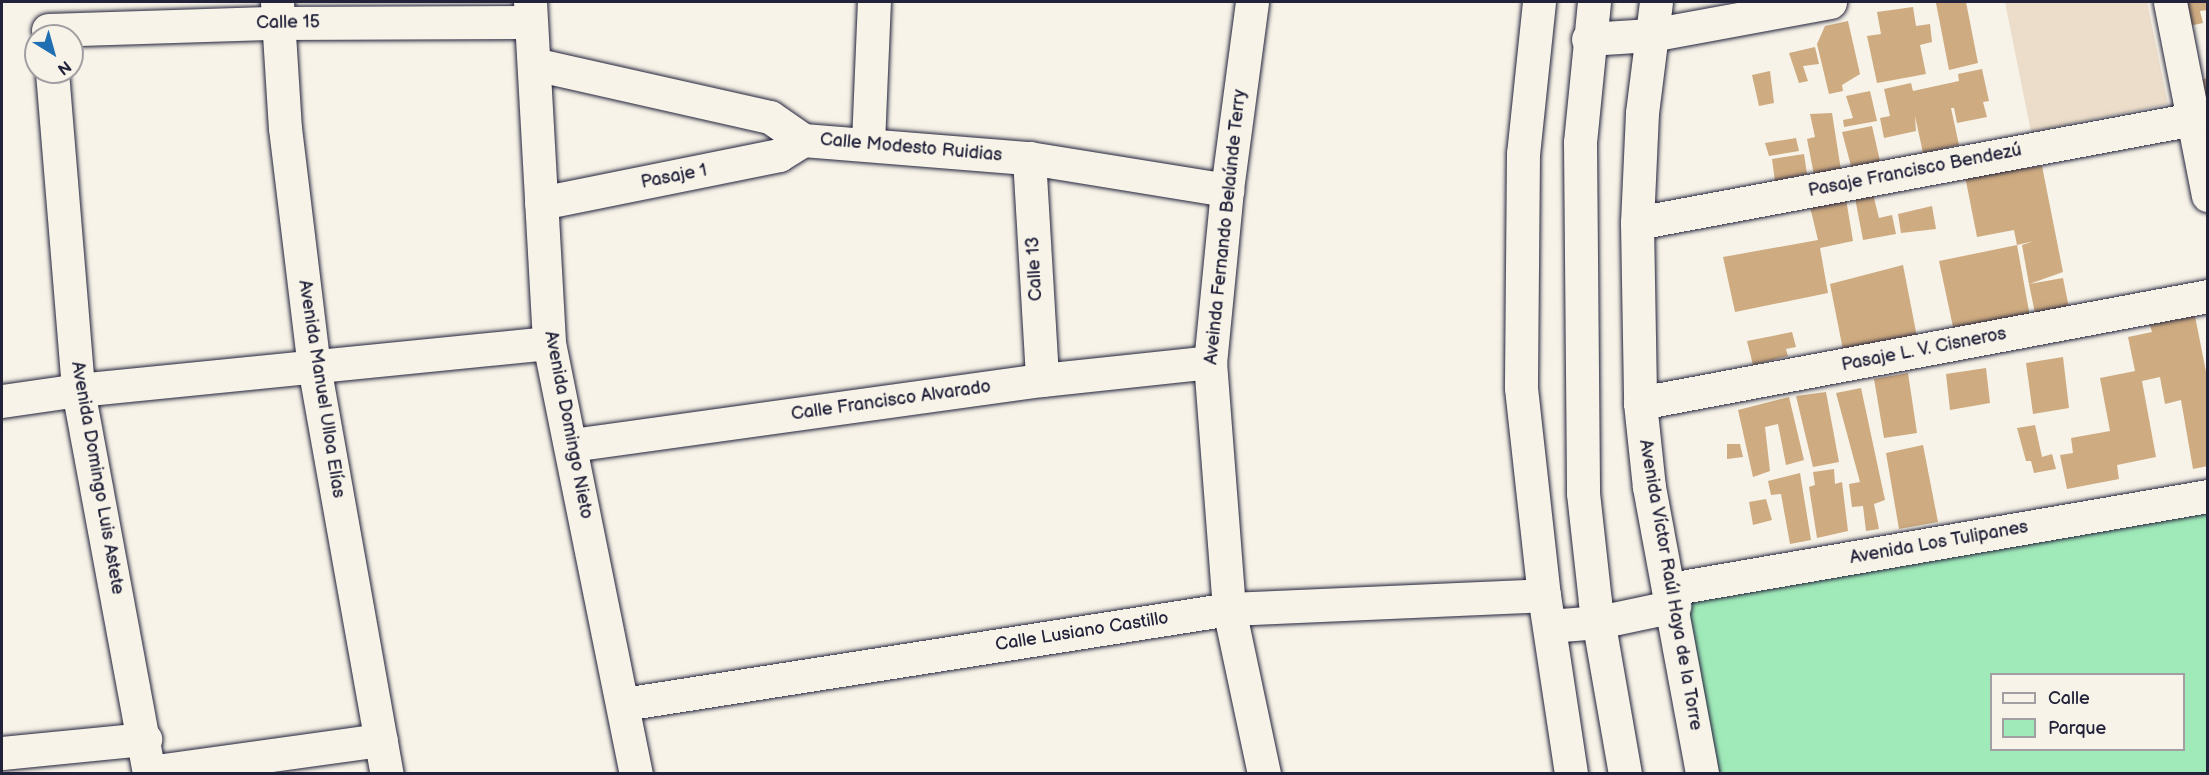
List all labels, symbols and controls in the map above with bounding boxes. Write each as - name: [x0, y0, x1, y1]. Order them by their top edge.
- street label: Calle 15: [256, 12, 320, 34]
- north arrow: [24, 24, 84, 84]
- text: N: [53, 56, 74, 78]
- street label: Aveinda Fernando Belaúnde Terry: [1201, 88, 1251, 366]
- street label: Calle Modesto Ruidias: [819, 129, 1003, 167]
- street label: Pasaje Francisco Bendezú: [1806, 140, 2024, 202]
- street label: Pasaje 1: [639, 160, 709, 194]
- street label: Calle 13: [1023, 236, 1047, 302]
- street label: Avenida Manuel Ulloa Elías: [293, 279, 349, 499]
- street label: Pasaje L. V. Cisneros: [1840, 323, 2008, 377]
- street label: Avenida Domingo Nieto: [539, 329, 597, 521]
- street label: Avenida Domingo Luis Astete: [66, 360, 128, 596]
- street label: Calle Francisco Alvarado: [790, 376, 992, 426]
- street label: Avenida Víctor Raúl Haya de la Torre: [1634, 437, 1706, 733]
- street label: Avenida Los Tulipanes: [1848, 517, 2030, 569]
- street label: Calle Lusiano Castillo: [994, 608, 1170, 656]
- legend: [1990, 673, 2185, 751]
- text: Calle: [2048, 688, 2090, 709]
- text: Parque: [2048, 718, 2106, 739]

